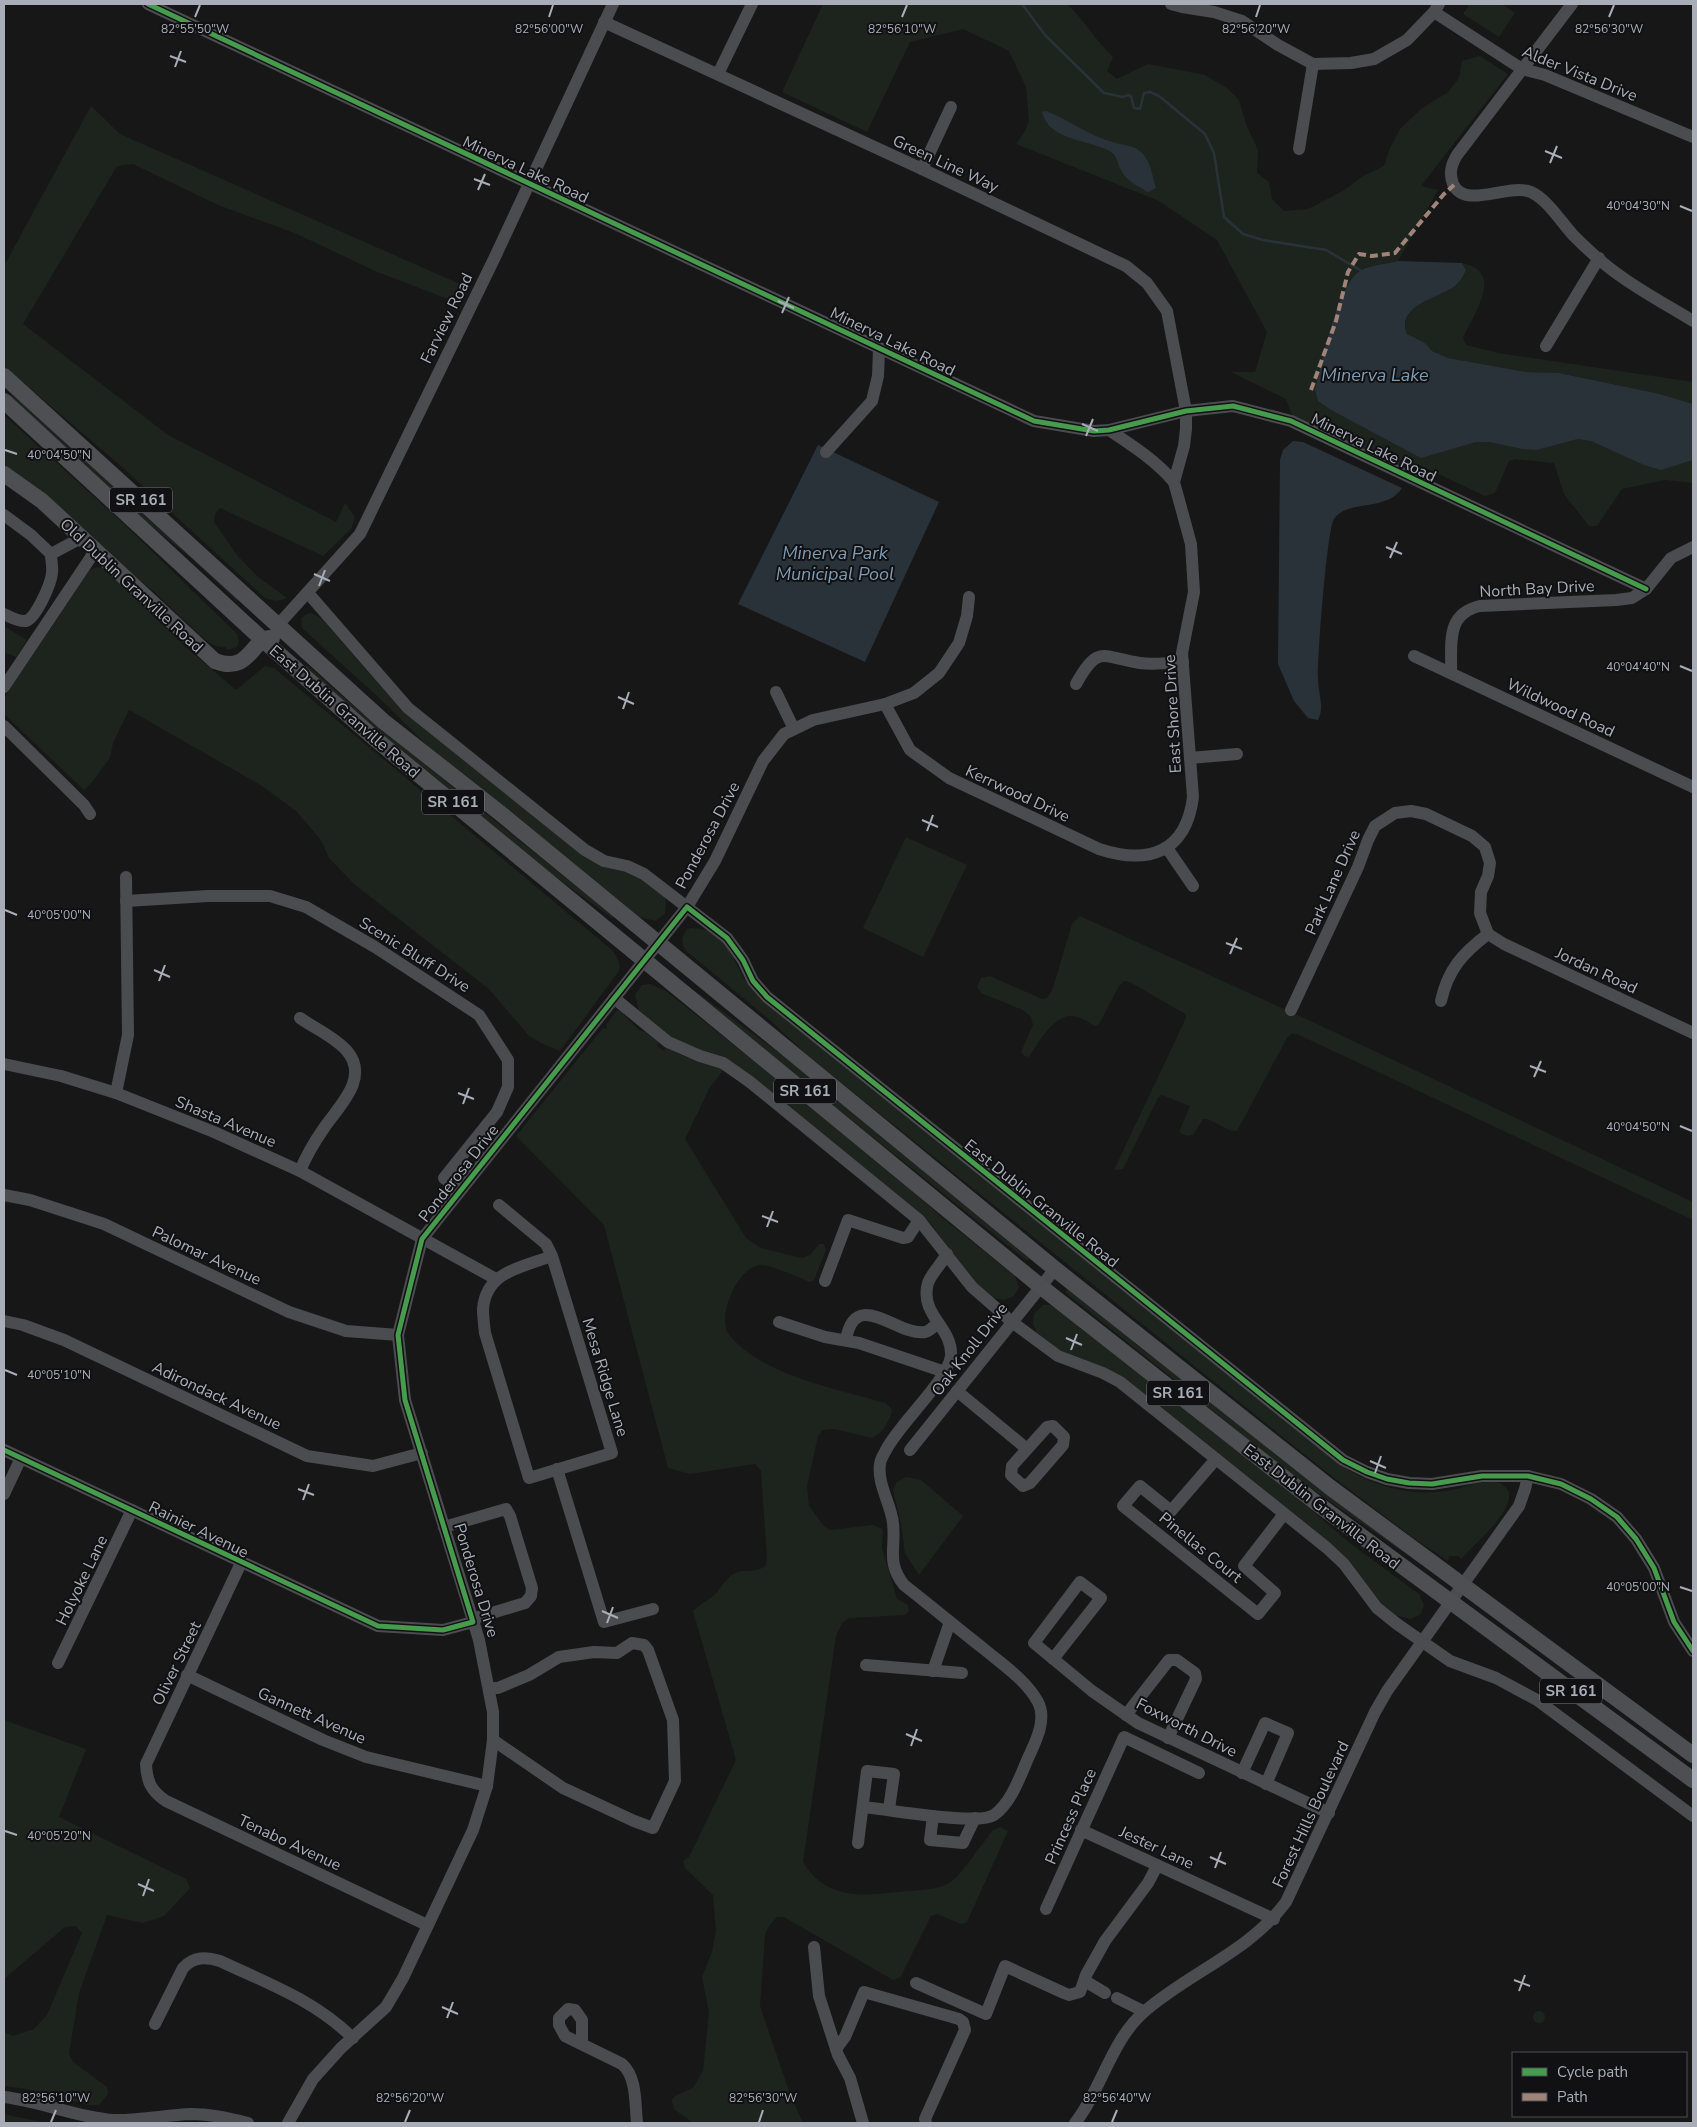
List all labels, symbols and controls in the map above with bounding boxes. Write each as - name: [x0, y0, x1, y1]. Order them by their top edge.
- text: 82°55'50"W: [161, 21, 229, 37]
- text: 82°56'00"W: [515, 21, 583, 37]
- text: 82°56'10"W: [868, 21, 936, 37]
- text: 82°56'20"W: [1222, 21, 1290, 37]
- text: 82°56'30"W: [1575, 21, 1643, 37]
- street label: Alder Vista Drive: [1519, 41, 1641, 107]
- street label: Green Line Way: [889, 130, 1003, 198]
- street label: Minerva Lake Road: [459, 131, 592, 209]
- text: 40°04'30"N: [1606, 198, 1670, 214]
- street label: Farview Road: [415, 269, 478, 367]
- street label: Minerva Lake Road: [826, 302, 959, 382]
- water label: Minerva Lake: [1321, 363, 1429, 387]
- street label: Minerva Lake Road: [1307, 408, 1440, 488]
- text: 40°04'50"N: [27, 447, 91, 463]
- road number: SR 161: [110, 488, 172, 512]
- street label: Old Dublin Granville Road: [55, 514, 208, 658]
- water label: Minerva Park Municipal Pool: [776, 541, 894, 586]
- street label: North Bay Drive: [1479, 575, 1595, 603]
- street label: East Dublin Granville Road: [264, 640, 424, 783]
- street label: East Shore Drive: [1159, 654, 1187, 774]
- text: 40°04'40"N: [1606, 659, 1670, 675]
- street label: Wildwood Road: [1503, 673, 1618, 743]
- street label: Kerrwood Drive: [962, 760, 1073, 828]
- street label: Ponderosa Drive: [670, 778, 745, 893]
- road number: SR 161: [422, 790, 484, 814]
- street label: Park Lane Drive: [1300, 826, 1366, 938]
- text: 40°05'00"N: [27, 907, 91, 923]
- street label: Scenic Bluff Drive: [355, 912, 474, 998]
- street label: Jordan Road: [1551, 942, 1641, 999]
- road number: SR 161: [774, 1078, 836, 1104]
- street label: Shasta Avenue: [172, 1091, 279, 1153]
- text: 40°04'50"N: [1606, 1119, 1670, 1135]
- street label: Ponderosa Drive: [414, 1120, 504, 1227]
- street label: East Dublin Granville Road: [960, 1135, 1123, 1273]
- street label: Palomar Avenue: [148, 1221, 265, 1291]
- street label: Oak Knoll Drive: [927, 1299, 1013, 1401]
- street label: Mesa Ridge Lane: [577, 1315, 634, 1439]
- street label: Adirondack Avenue: [148, 1356, 285, 1435]
- text: 40°05'10"N: [27, 1367, 91, 1383]
- road number: SR 161: [1147, 1380, 1209, 1406]
- street label: East Dublin Granville Road: [1239, 1439, 1404, 1575]
- street label: Rainier Avenue: [145, 1496, 252, 1564]
- street label: Pinellas Court: [1154, 1507, 1247, 1588]
- street label: Ponderosa Drive: [448, 1520, 504, 1640]
- street label: Holyoke Lane: [51, 1532, 113, 1629]
- text: 40°05'00"N: [1606, 1579, 1670, 1595]
- street label: Oliver Street: [147, 1617, 207, 1709]
- road number: SR 161: [1540, 1678, 1602, 1704]
- street label: Gannett Avenue: [254, 1682, 369, 1750]
- street label: Foxworth Drive: [1132, 1693, 1241, 1763]
- street label: Forest Hills Boulevard: [1267, 1738, 1355, 1891]
- street label: Princess Place: [1040, 1765, 1102, 1868]
- street label: Tenabo Avenue: [235, 1809, 345, 1876]
- street label: Jester Lane: [1115, 1821, 1197, 1875]
- text: 40°05'20"N: [27, 1828, 91, 1844]
- legend: [1512, 2052, 1687, 2117]
- text: Cycle path: [1557, 2062, 1628, 2082]
- text: Path: [1557, 2087, 1588, 2107]
- text: 82°56'10"W: [22, 2090, 90, 2106]
- text: 82°56'20"W: [376, 2090, 444, 2106]
- text: 82°56'30"W: [729, 2090, 797, 2106]
- text: 82°56'40"W: [1083, 2090, 1151, 2106]

